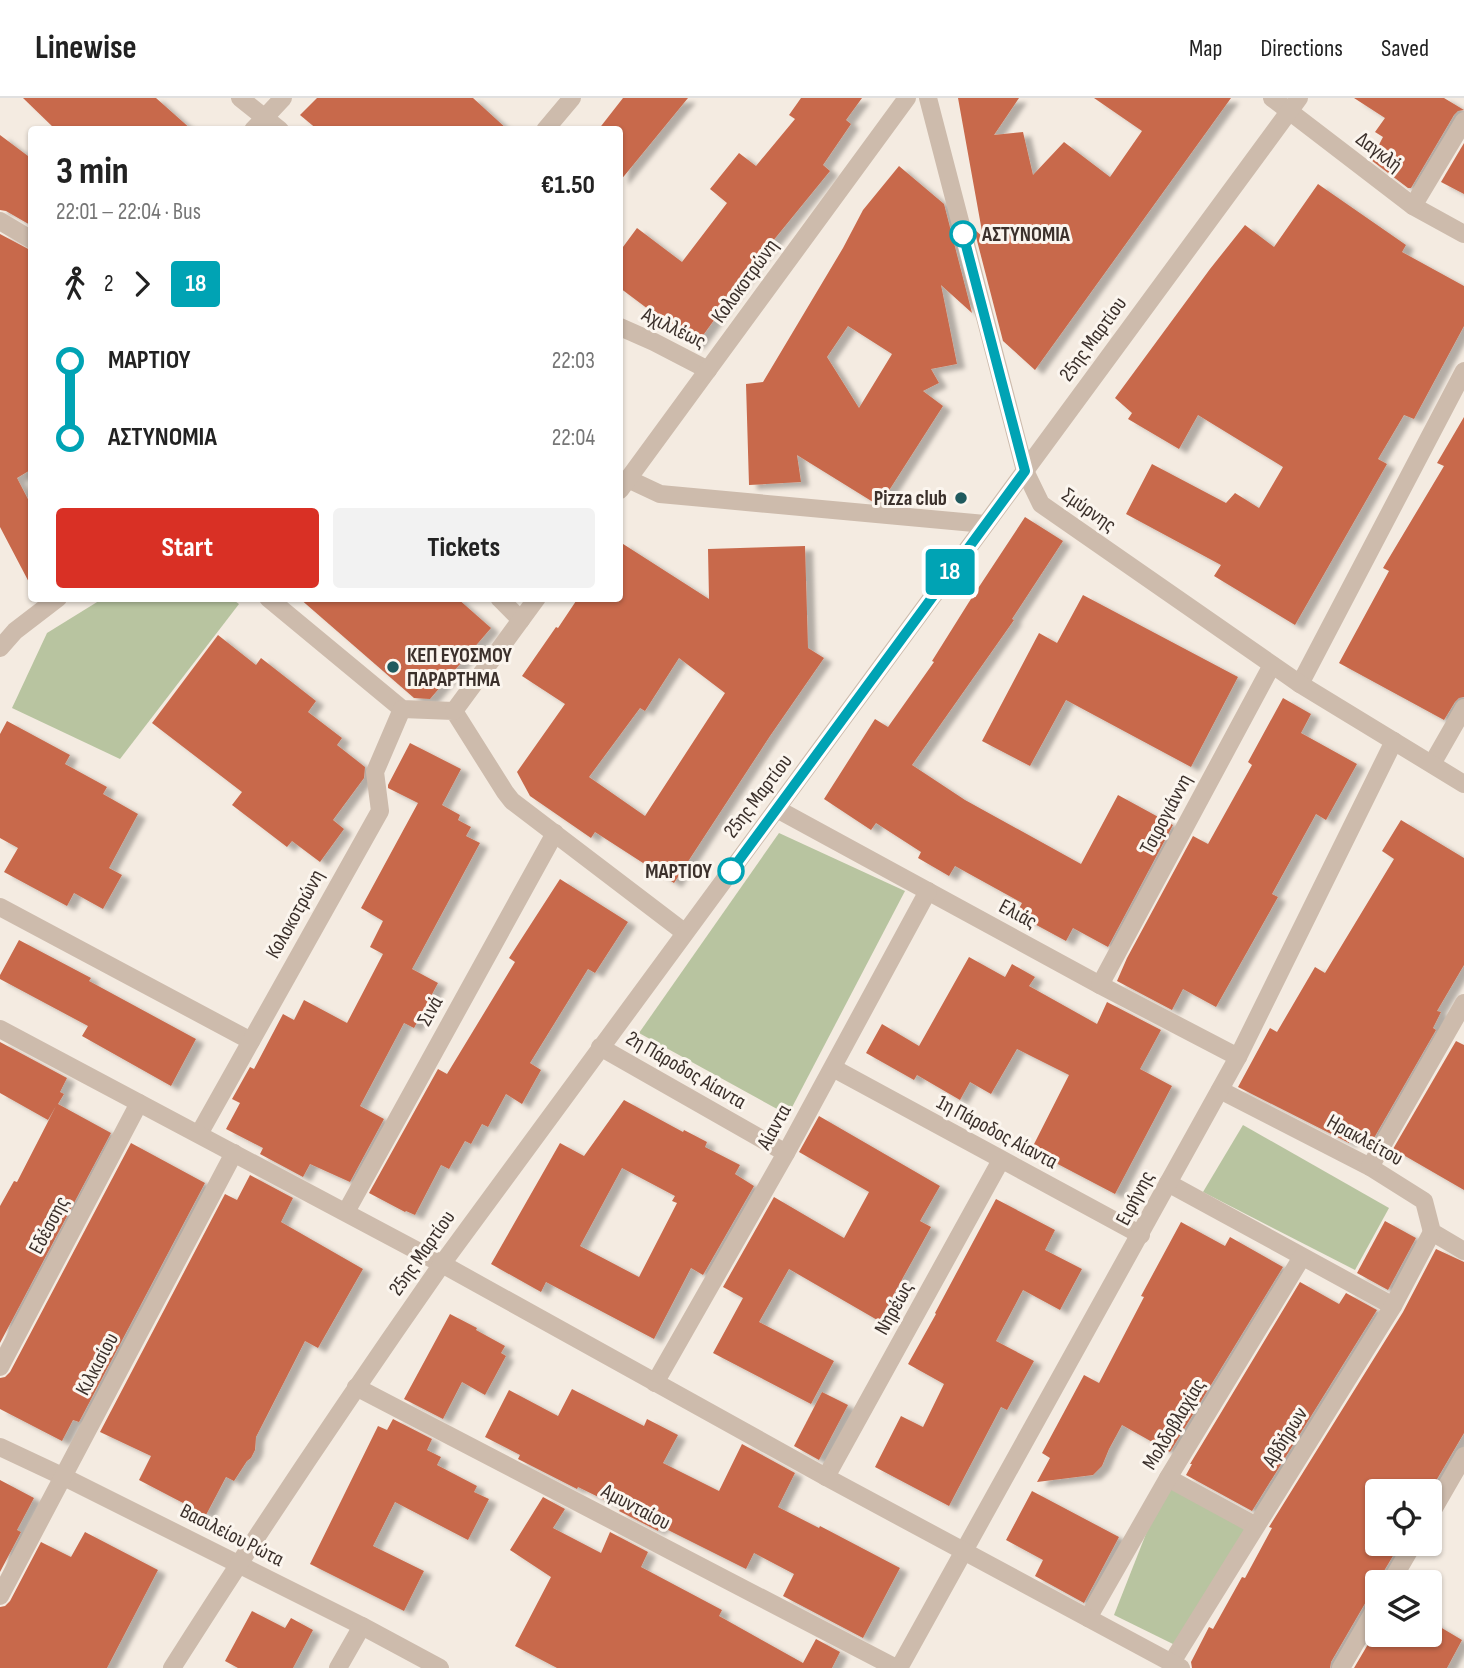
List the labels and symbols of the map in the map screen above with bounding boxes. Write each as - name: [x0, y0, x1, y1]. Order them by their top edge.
- street label: Δαγκλή: [1351, 127, 1407, 177]
- marker: ΑΣΤΥΝΟΜΙΑ: [950, 221, 976, 247]
- place label: ΑΣΤΥΝΟΜΙΑ: [981, 222, 1071, 247]
- street label: Κολοκοτρώνη: [706, 234, 784, 328]
- street label: 25ης Μαρτίου: [1054, 292, 1132, 386]
- street label: Αχιλλέως: [637, 301, 710, 354]
- street label: Σμύρνης: [1057, 482, 1121, 538]
- place label: Pizza club: [874, 486, 947, 511]
- marker: Pizza club: [953, 490, 969, 506]
- line badge: 18: [918, 549, 982, 595]
- place label: ΚΕΠ ΕΥΟΣΜΟΥ ΠΑΡΑΡΤΗΜΑ: [407, 643, 512, 692]
- marker: ΚΕΠ ΕΥΟΣΜΟΥ ΠΑΡΑΡΤΗΜΑ: [385, 659, 401, 675]
- street label: 25ης Μαρτίου: [718, 749, 798, 843]
- street label: Τσιρογιάννη: [1135, 770, 1197, 858]
- marker: ΜΑΡΤΙΟΥ: [718, 858, 744, 884]
- place label: ΜΑΡΤΙΟΥ: [645, 859, 712, 884]
- street label: Κολοκοτρώνη: [260, 865, 330, 963]
- street label: Ελιάς: [995, 894, 1041, 934]
- street label: Σινά: [412, 992, 448, 1030]
- street label: 2η Πάροδος Αίαντα: [622, 1026, 751, 1115]
- street label: 1η Πάροδος Αίαντα: [932, 1090, 1062, 1174]
- street label: Αίαντα: [751, 1100, 797, 1155]
- street label: Ηρακλείτου: [1323, 1109, 1407, 1171]
- street label: Ειρήνης: [1110, 1167, 1160, 1229]
- street label: Εδέσσης: [24, 1192, 74, 1258]
- street label: 25ης Μαρτίου: [384, 1206, 460, 1300]
- street label: Νηρέως: [869, 1277, 919, 1339]
- street label: Κιλκισίου: [70, 1328, 124, 1400]
- street label: Μολδοβλαχίας: [1137, 1374, 1211, 1474]
- street label: Αβδήρων: [1257, 1403, 1313, 1472]
- street label: Αμυνταίου: [596, 1478, 675, 1536]
- street label: Βασιλείου Ρώτα: [176, 1498, 288, 1572]

